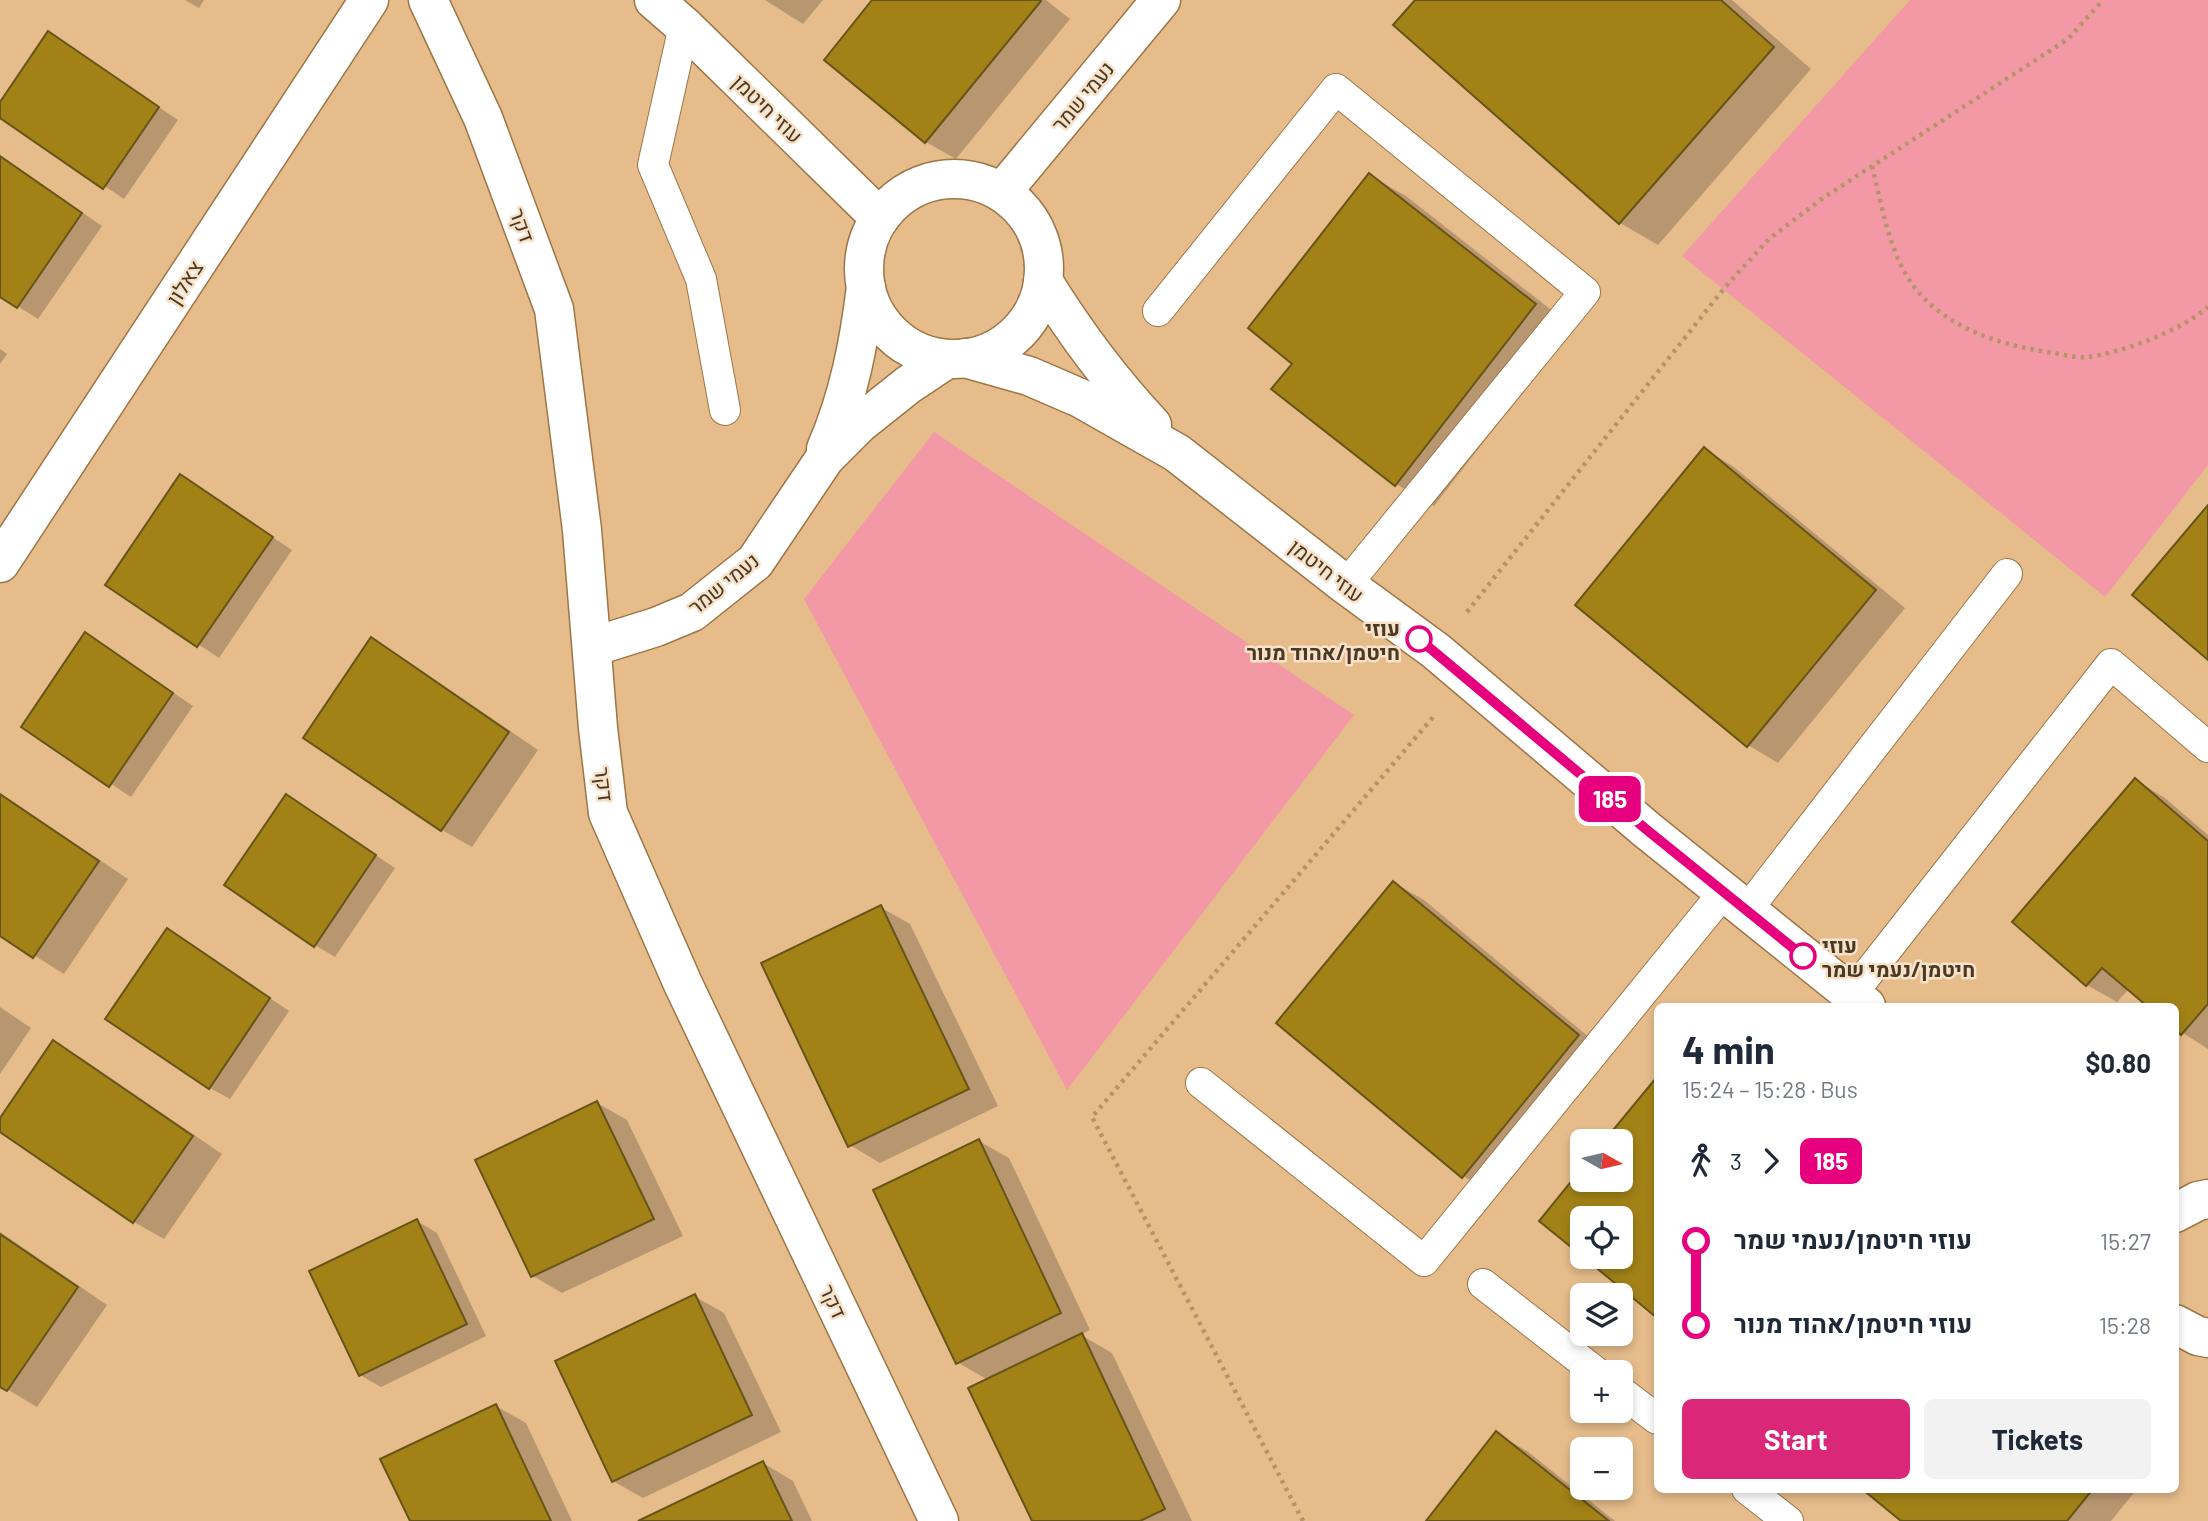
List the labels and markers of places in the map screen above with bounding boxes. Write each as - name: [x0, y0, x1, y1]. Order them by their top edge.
- place label: עוזי חיטמן/אהוד מנור: [1247, 615, 1400, 664]
- marker: עוזי חיטמן/אהוד מנור: [1406, 626, 1432, 652]
- place label: עוזי חיטמן/נעמי שמר: [1822, 932, 1975, 981]
- marker: עוזי חיטמן/נעמי שמר: [1790, 943, 1816, 969]

